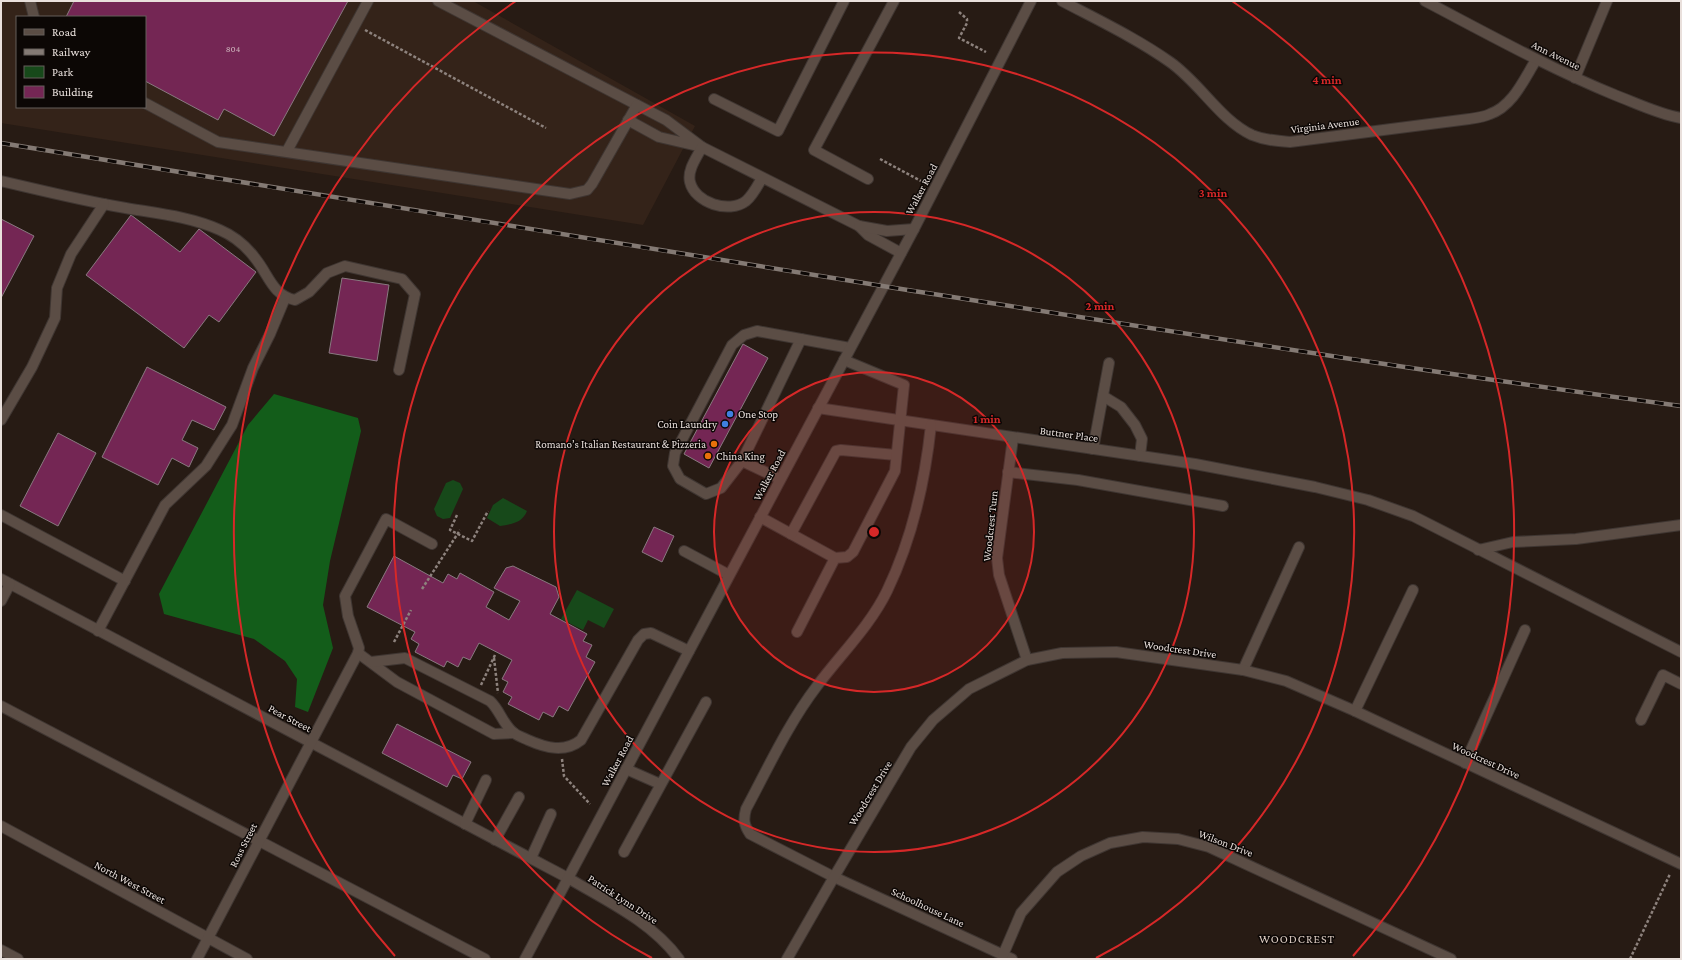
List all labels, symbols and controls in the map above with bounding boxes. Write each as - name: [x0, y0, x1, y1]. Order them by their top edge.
- legend: [16, 16, 146, 108]
- text: Road: [52, 25, 77, 39]
- street label: Ann Avenue: [1530, 38, 1582, 72]
- house number: 804: [226, 44, 241, 54]
- text: Railway: [52, 45, 91, 59]
- text: Park: [52, 65, 74, 79]
- text: 4 min: [1312, 73, 1342, 87]
- text: Building: [52, 85, 93, 99]
- street label: Virginia Avenue: [1290, 115, 1360, 136]
- street label: Walker Road: [903, 161, 940, 216]
- text: 3 min: [1199, 186, 1227, 200]
- text: 2 min: [1086, 299, 1115, 313]
- place label: One Stop: [738, 408, 778, 421]
- marker: One Stop: [725, 409, 735, 419]
- text: 1 min: [973, 412, 1001, 426]
- place label: Coin Laundry: [657, 418, 718, 431]
- marker: Coin Laundry: [720, 419, 730, 429]
- street label: Buttner Place: [1039, 424, 1099, 444]
- place label: Romano’s Italian Restaurant & Pizzeria: [535, 438, 706, 450]
- marker: Romano’s Italian Restaurant & Pizzeria: [709, 439, 719, 449]
- street label: Walker Road: [751, 447, 788, 502]
- place label: China King: [716, 450, 765, 463]
- marker: China King: [703, 451, 713, 461]
- street label: Woodcrest Turn: [980, 490, 1000, 562]
- centre of rings: [867, 525, 881, 539]
- street label: Woodcrest Drive: [1143, 638, 1217, 660]
- street label: Pear Street: [266, 702, 314, 734]
- street label: Walker Road: [599, 733, 636, 788]
- street label: Woodcrest Drive: [1450, 739, 1522, 781]
- street label: Woodcrest Drive: [846, 758, 894, 828]
- street label: Ross Street: [227, 821, 259, 869]
- street label: Wilson Drive: [1197, 827, 1255, 859]
- street label: North West Street: [93, 858, 168, 906]
- street label: Patrick Lynn Drive: [585, 872, 660, 927]
- street label: Schoolhouse Lane: [890, 885, 967, 929]
- district label: WOODCREST: [1259, 932, 1335, 946]

